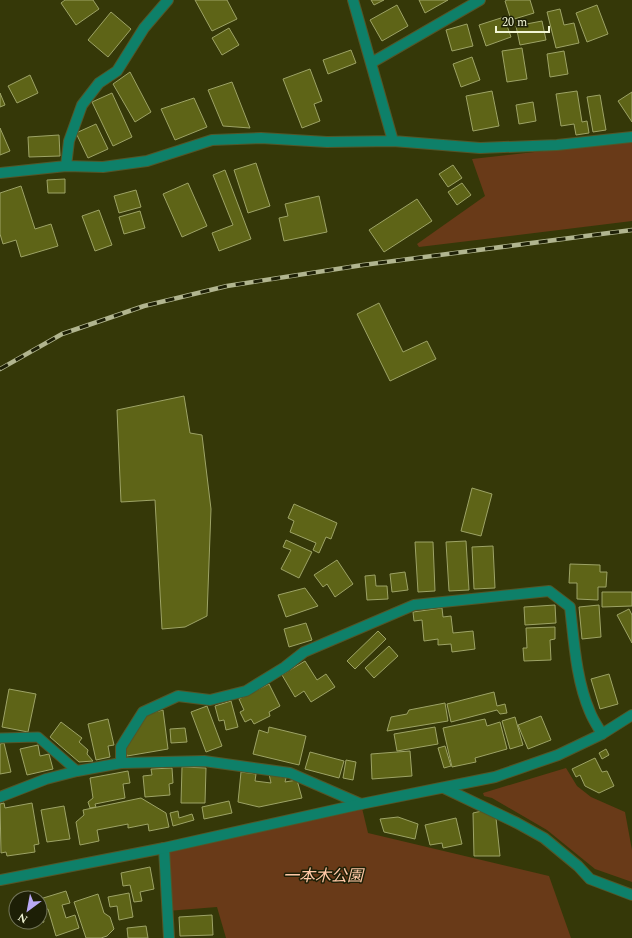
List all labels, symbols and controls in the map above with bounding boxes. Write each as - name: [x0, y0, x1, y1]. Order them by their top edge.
- scale bar: [496, 8, 549, 34]
- text: 20 m: [502, 13, 527, 32]
- park label: 一本木公園: [283, 864, 365, 888]
- north arrow: [8, 890, 48, 930]
- text: N: [15, 908, 31, 928]

